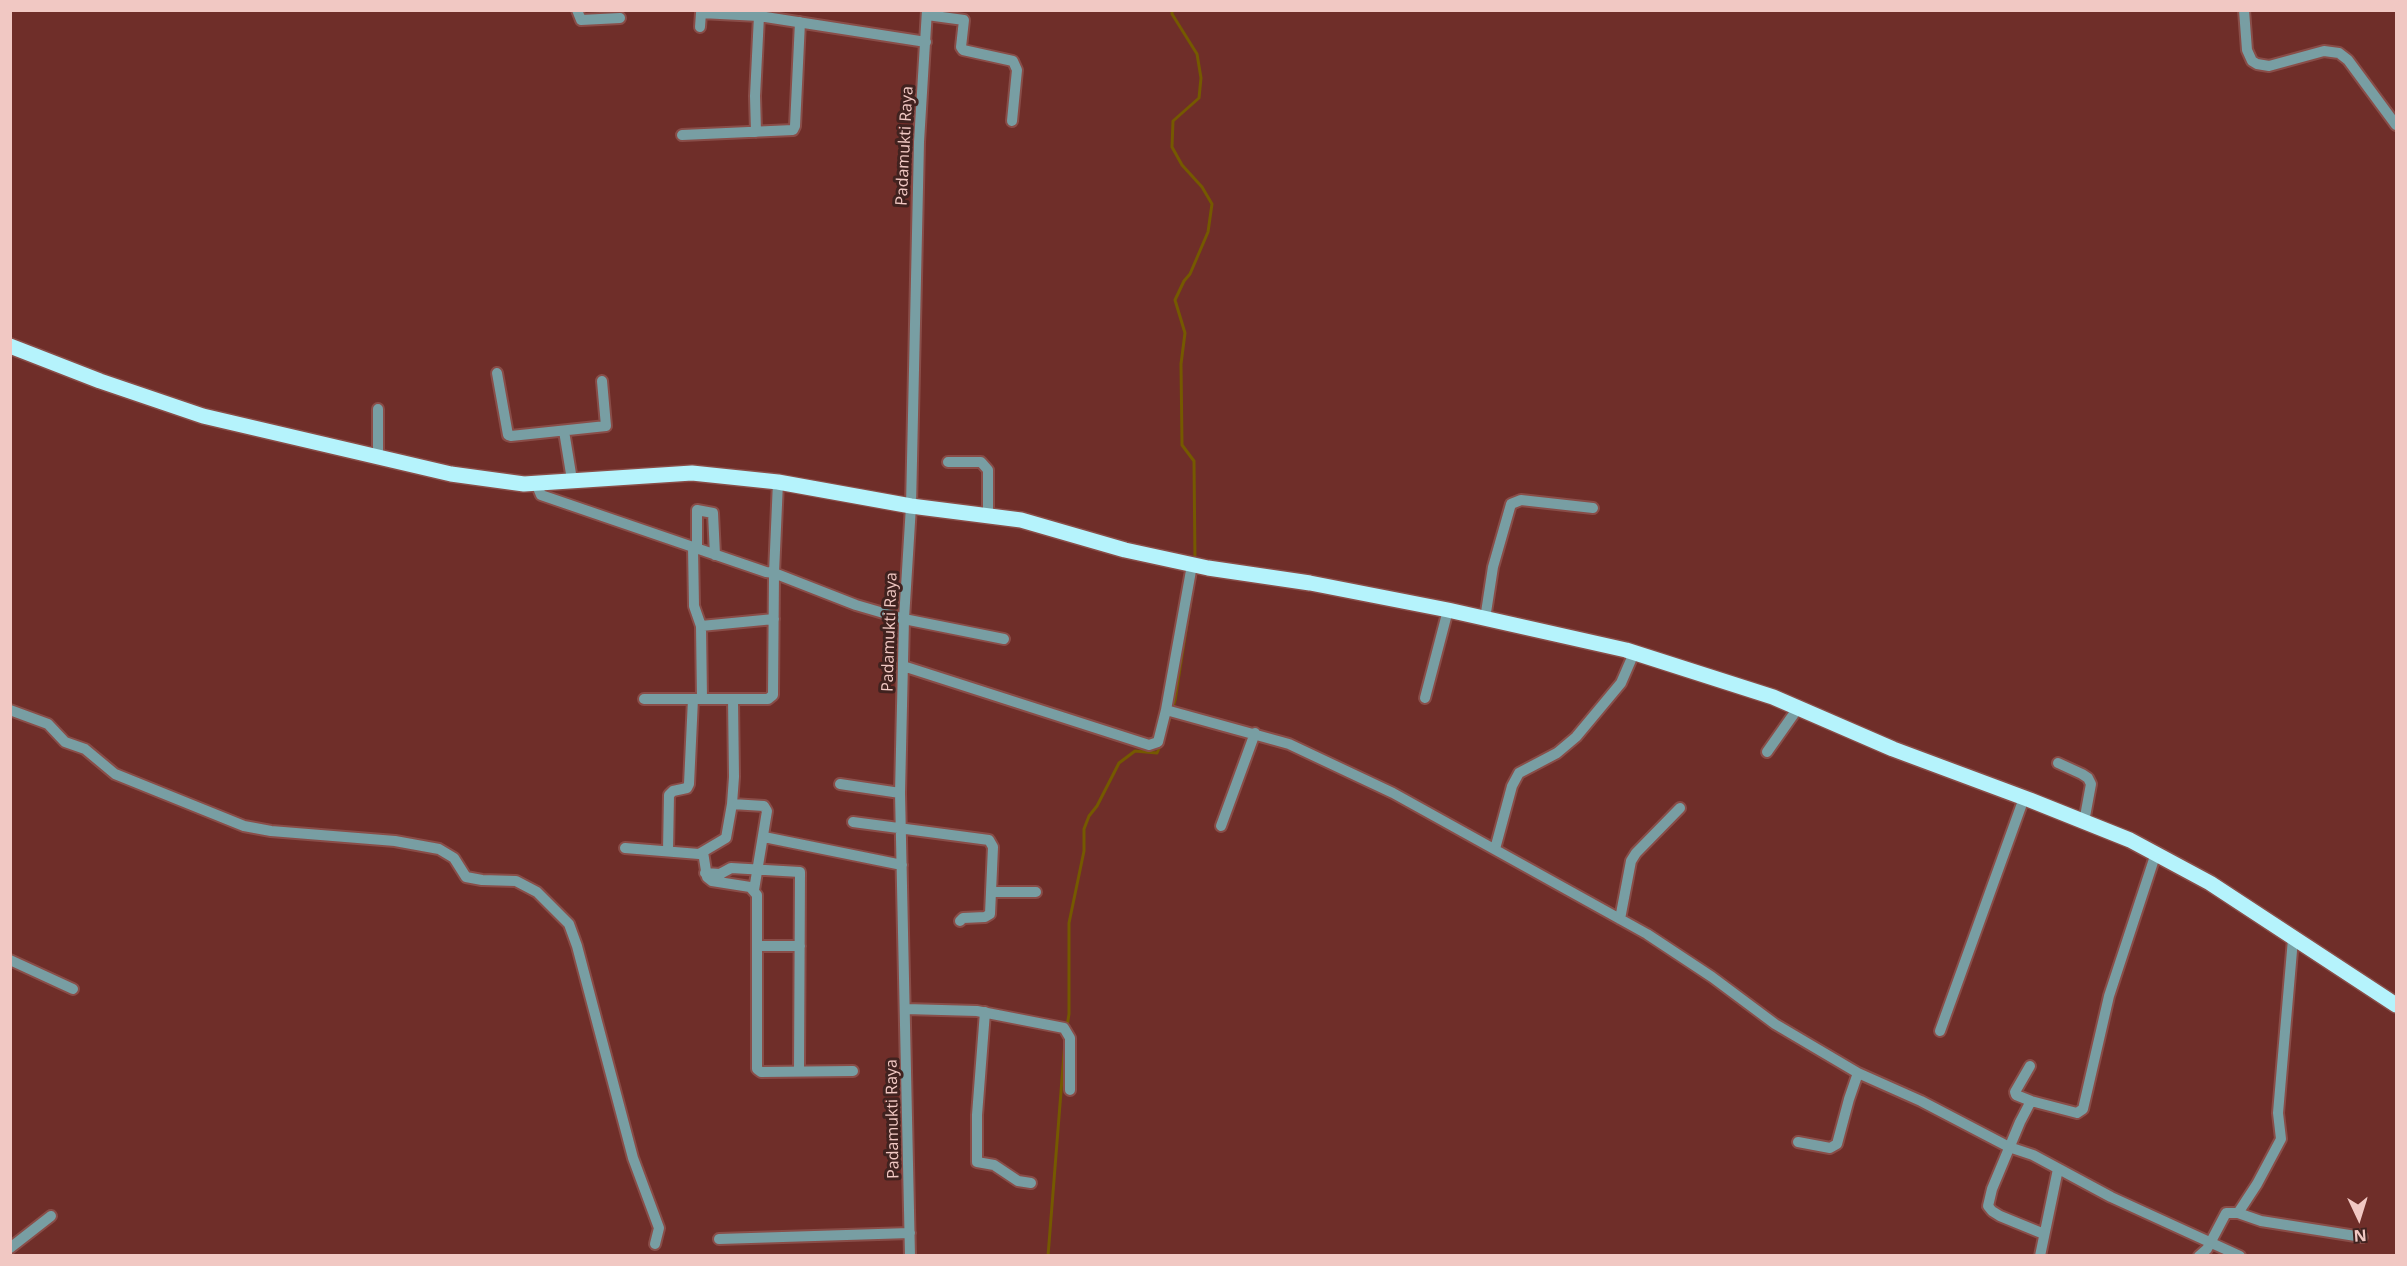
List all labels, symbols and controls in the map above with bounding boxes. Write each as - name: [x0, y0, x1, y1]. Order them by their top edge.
- street label: Padamukti Raya: [892, 86, 918, 206]
- street label: Padamukti Raya: [878, 572, 902, 692]
- street label: Padamukti Raya: [882, 1059, 904, 1179]
- north arrow: [2329, 1188, 2389, 1248]
- text: N: [2353, 1225, 2368, 1247]

